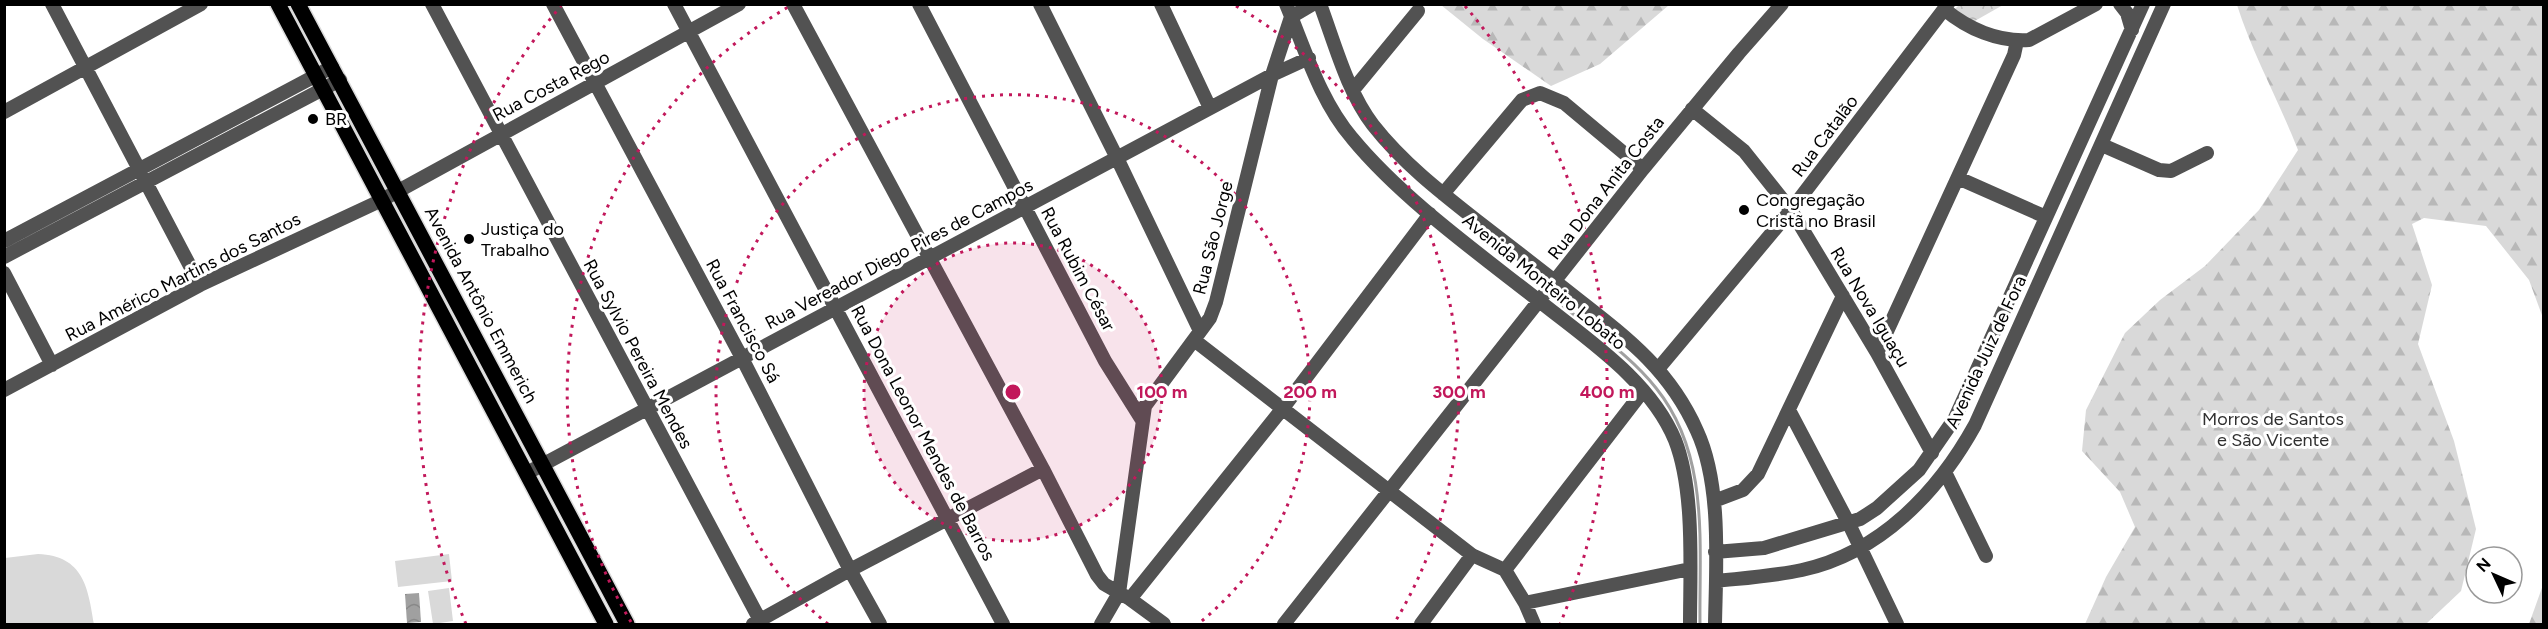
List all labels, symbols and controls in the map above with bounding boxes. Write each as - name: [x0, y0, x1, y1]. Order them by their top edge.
- street label: Rua Costa Rego: [489, 46, 613, 126]
- street label: Rua Catalão: [1787, 91, 1863, 181]
- place label: BR: [325, 108, 347, 130]
- marker: BR: [306, 112, 320, 126]
- street label: Rua Dona Anita Costa: [1543, 112, 1669, 264]
- street label: Rua Vereador Diego Pires de Campos: [761, 174, 1037, 334]
- street label: Rua São Jorge: [1188, 179, 1238, 297]
- place label: Congregação Cristã no Brasil: [1756, 189, 1876, 232]
- street label: Avenida Antônio Emmerich: [420, 203, 542, 407]
- street label: Rua Rubim César: [1036, 203, 1120, 335]
- marker: Congregação Cristã no Brasil: [1737, 203, 1751, 217]
- street label: Rua Américo Martins dos Santos: [62, 208, 304, 346]
- street label: Avenida Monteiro Lobato: [1458, 209, 1630, 355]
- place label: Justiça do Trabalho: [481, 218, 564, 261]
- marker: Justiça do Trabalho: [462, 232, 476, 246]
- street label: Rua Nova Iguaçu: [1825, 243, 1915, 371]
- street label: Rua Sylvio Pereira Mendes: [579, 255, 697, 453]
- street label: Rua Francisco Sá: [701, 255, 785, 387]
- street label: Avenida Juiz de Fora: [1941, 272, 2031, 432]
- street label: Rua Dona Leonor Mendes de Barros: [846, 301, 1000, 565]
- text: 100 m: [1137, 381, 1187, 403]
- text: 200 m: [1283, 381, 1337, 403]
- text: 300 m: [1432, 381, 1486, 403]
- text: 400 m: [1580, 381, 1634, 403]
- centre of rings: [1003, 382, 1023, 402]
- park label: Morros de Santos e São Vicente: [2202, 408, 2344, 451]
- north arrow: [2464, 545, 2524, 605]
- text: N: [2472, 554, 2495, 576]

